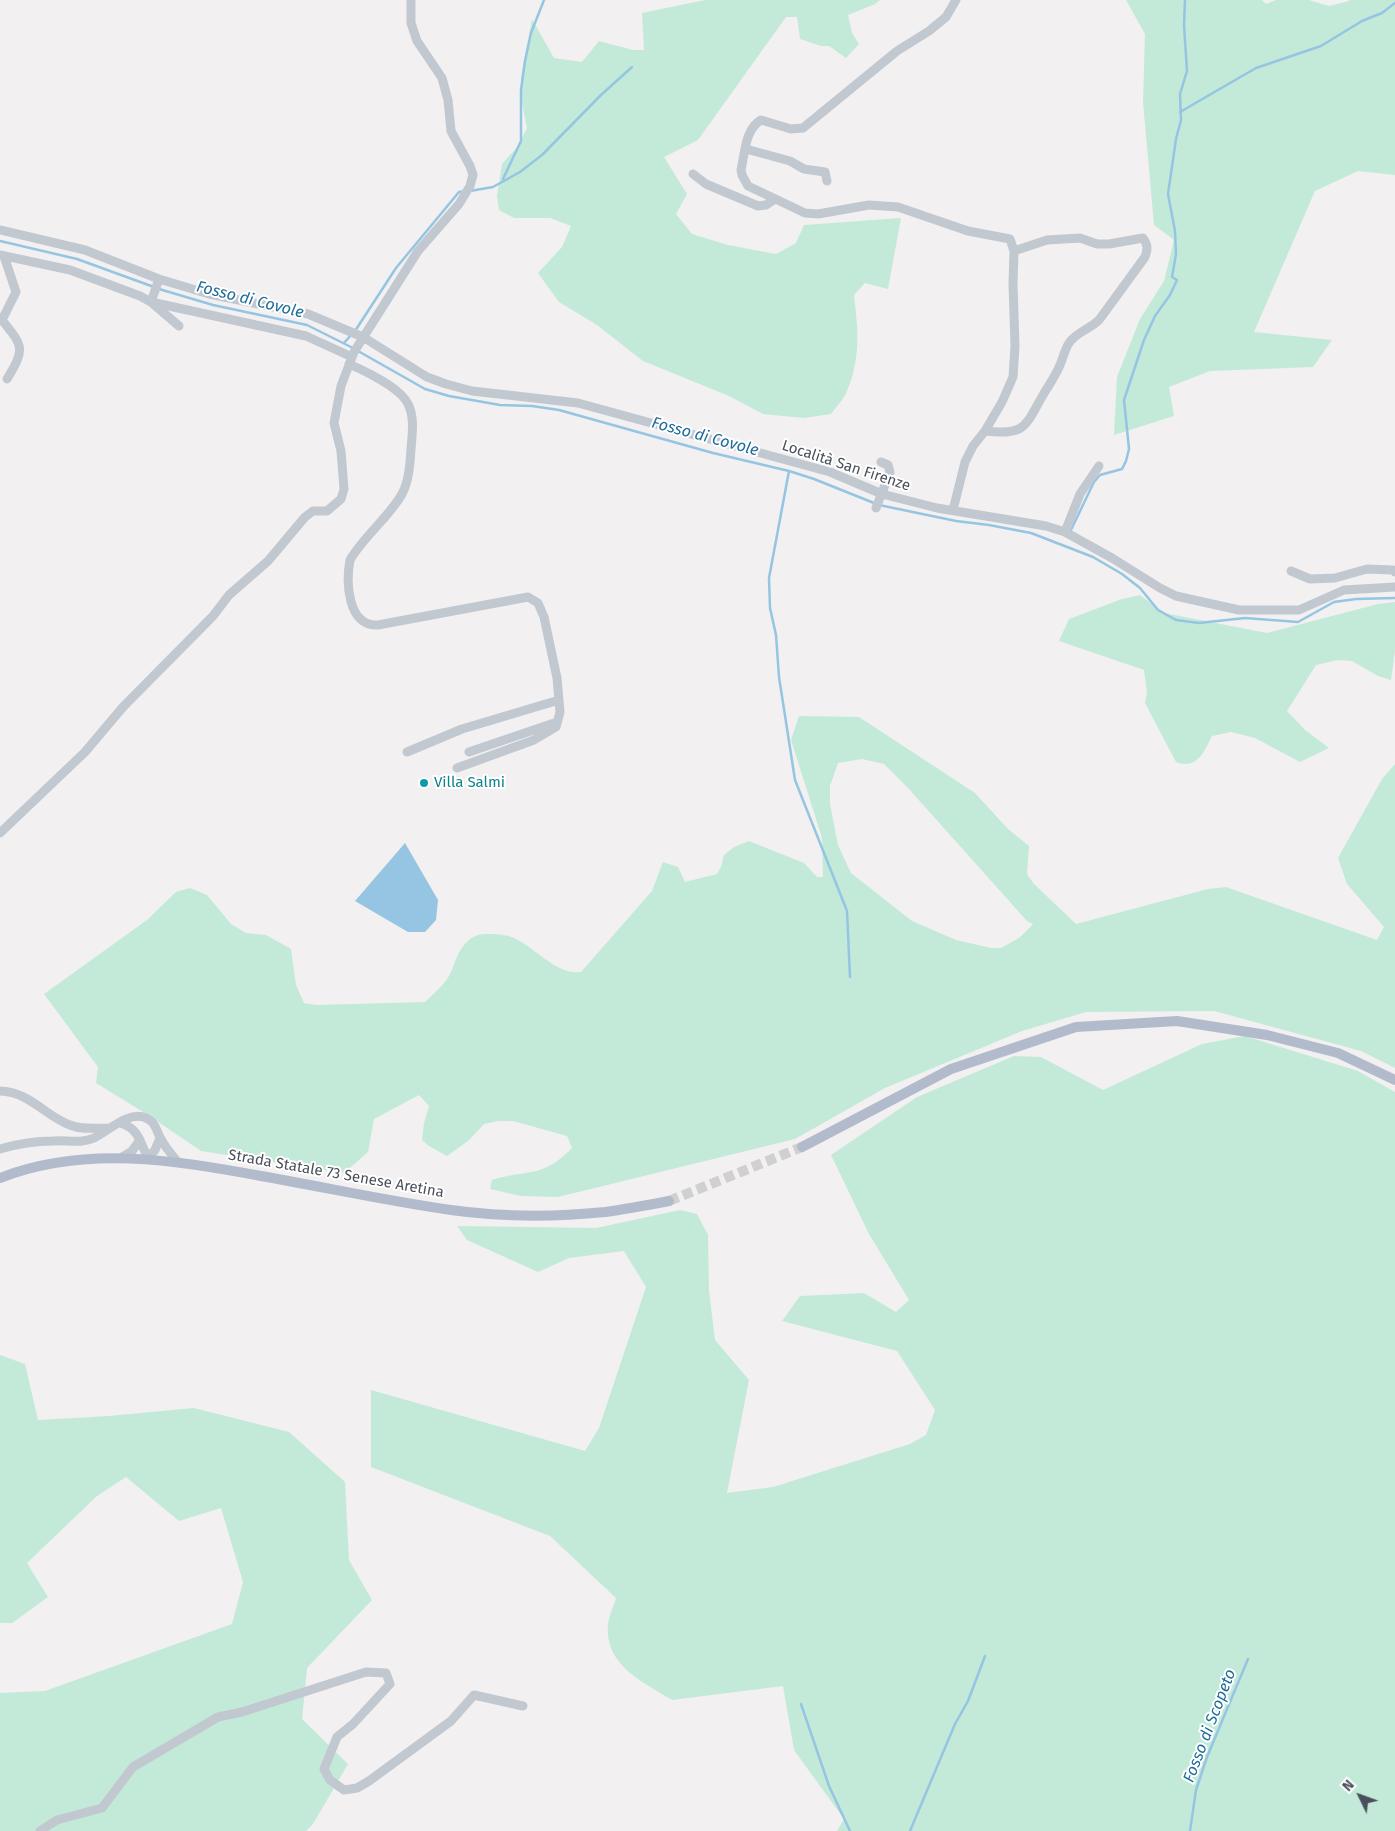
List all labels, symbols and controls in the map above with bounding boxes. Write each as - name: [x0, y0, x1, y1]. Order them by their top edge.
- water label: Fosso di Covole: [194, 277, 306, 323]
- water label: Fosso di Covole: [649, 414, 761, 460]
- street label: Località San Firenze: [779, 437, 913, 495]
- place label: Villa Salmi: [434, 774, 505, 792]
- marker: Villa Salmi: [418, 777, 430, 789]
- street label: Strada Statale 73 Senese Aretina: [227, 1146, 445, 1202]
- water label: Fosso di Scopeto: [1180, 1667, 1240, 1785]
- north arrow: [1335, 1771, 1385, 1821]
- text: N: [1339, 1776, 1358, 1795]

